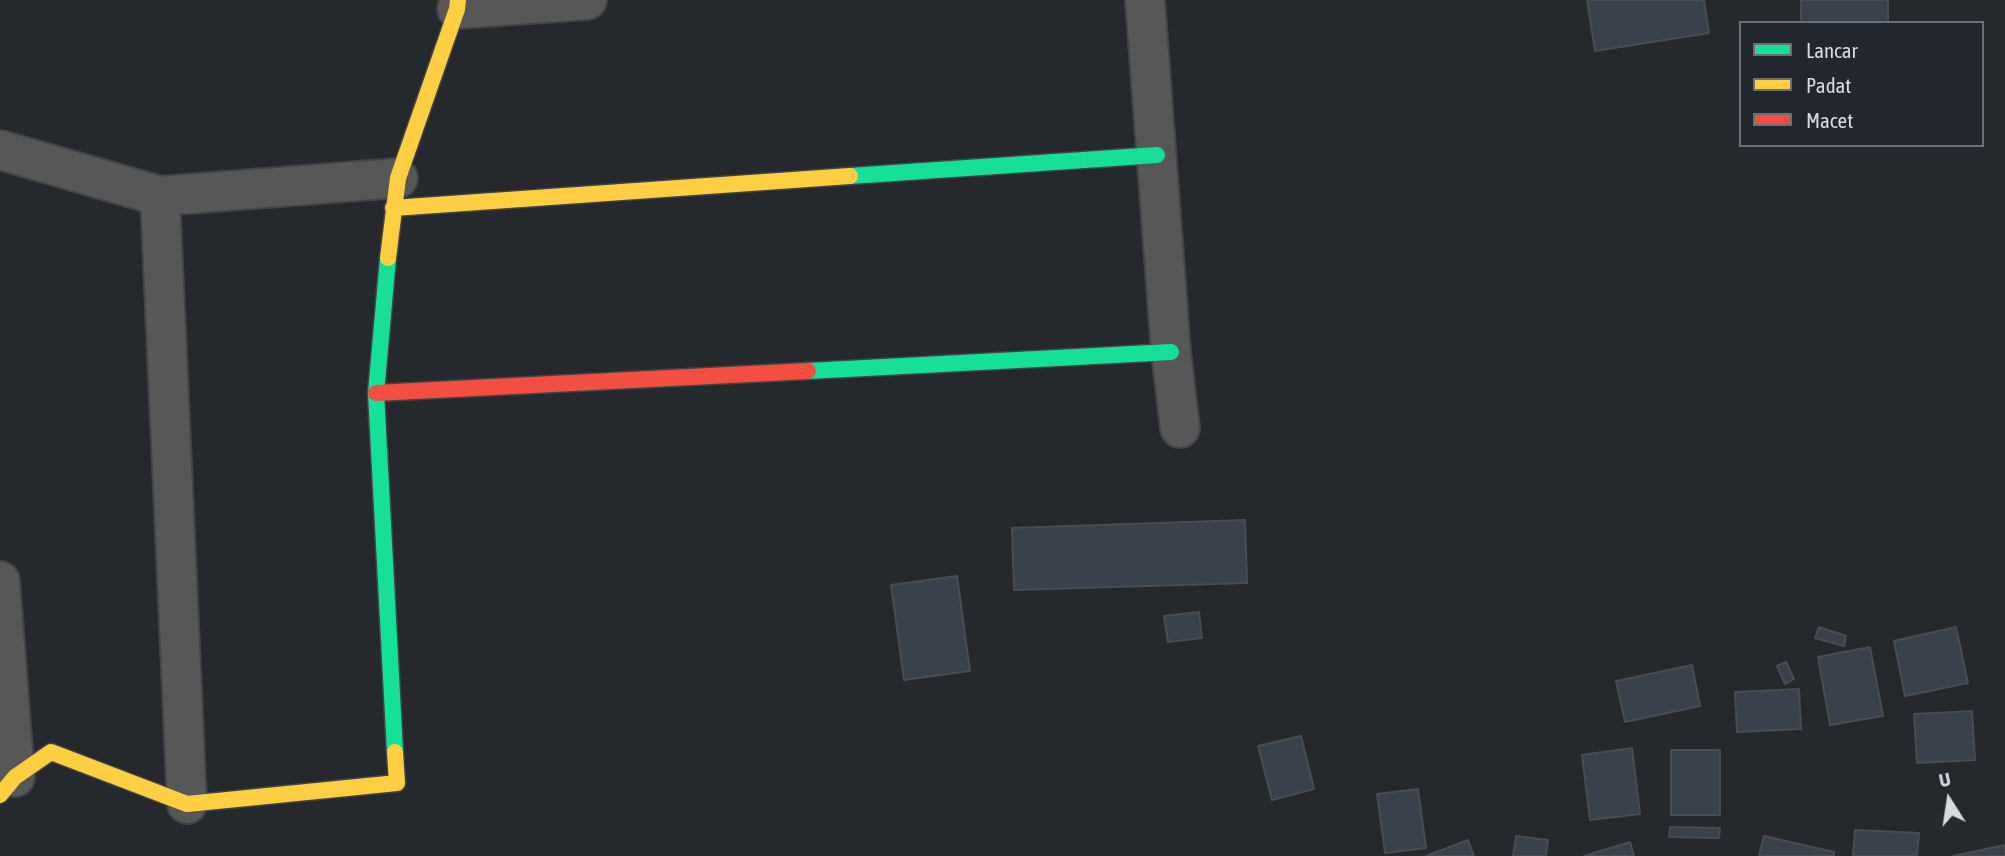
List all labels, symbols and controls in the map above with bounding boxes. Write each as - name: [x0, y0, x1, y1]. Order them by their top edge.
- legend: [1739, 21, 1984, 147]
- text: Lancar: [1806, 38, 1858, 62]
- text: Padat: [1806, 73, 1851, 97]
- text: Macet: [1806, 108, 1853, 132]
- north arrow: [1914, 765, 1984, 835]
- text: U: [1937, 768, 1952, 791]

